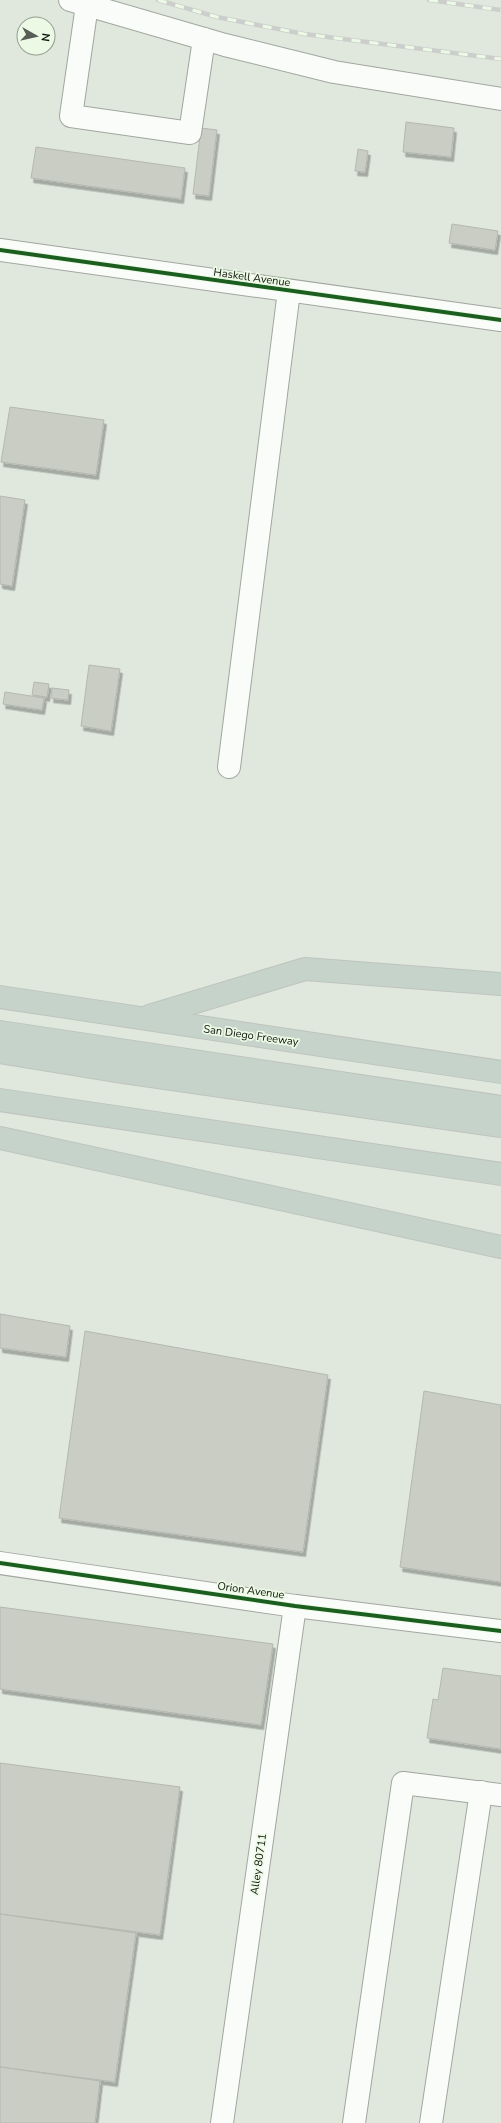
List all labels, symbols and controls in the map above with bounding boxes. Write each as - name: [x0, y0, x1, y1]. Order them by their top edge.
- north arrow: [16, 16, 56, 56]
- text: N: [37, 32, 53, 42]
- street label: Haskell Avenue: [213, 265, 291, 290]
- street label: San Diego Freeway: [203, 1021, 300, 1050]
- street label: Orion Avenue: [216, 1578, 286, 1603]
- street label: Alley 80711: [247, 1832, 270, 1896]

